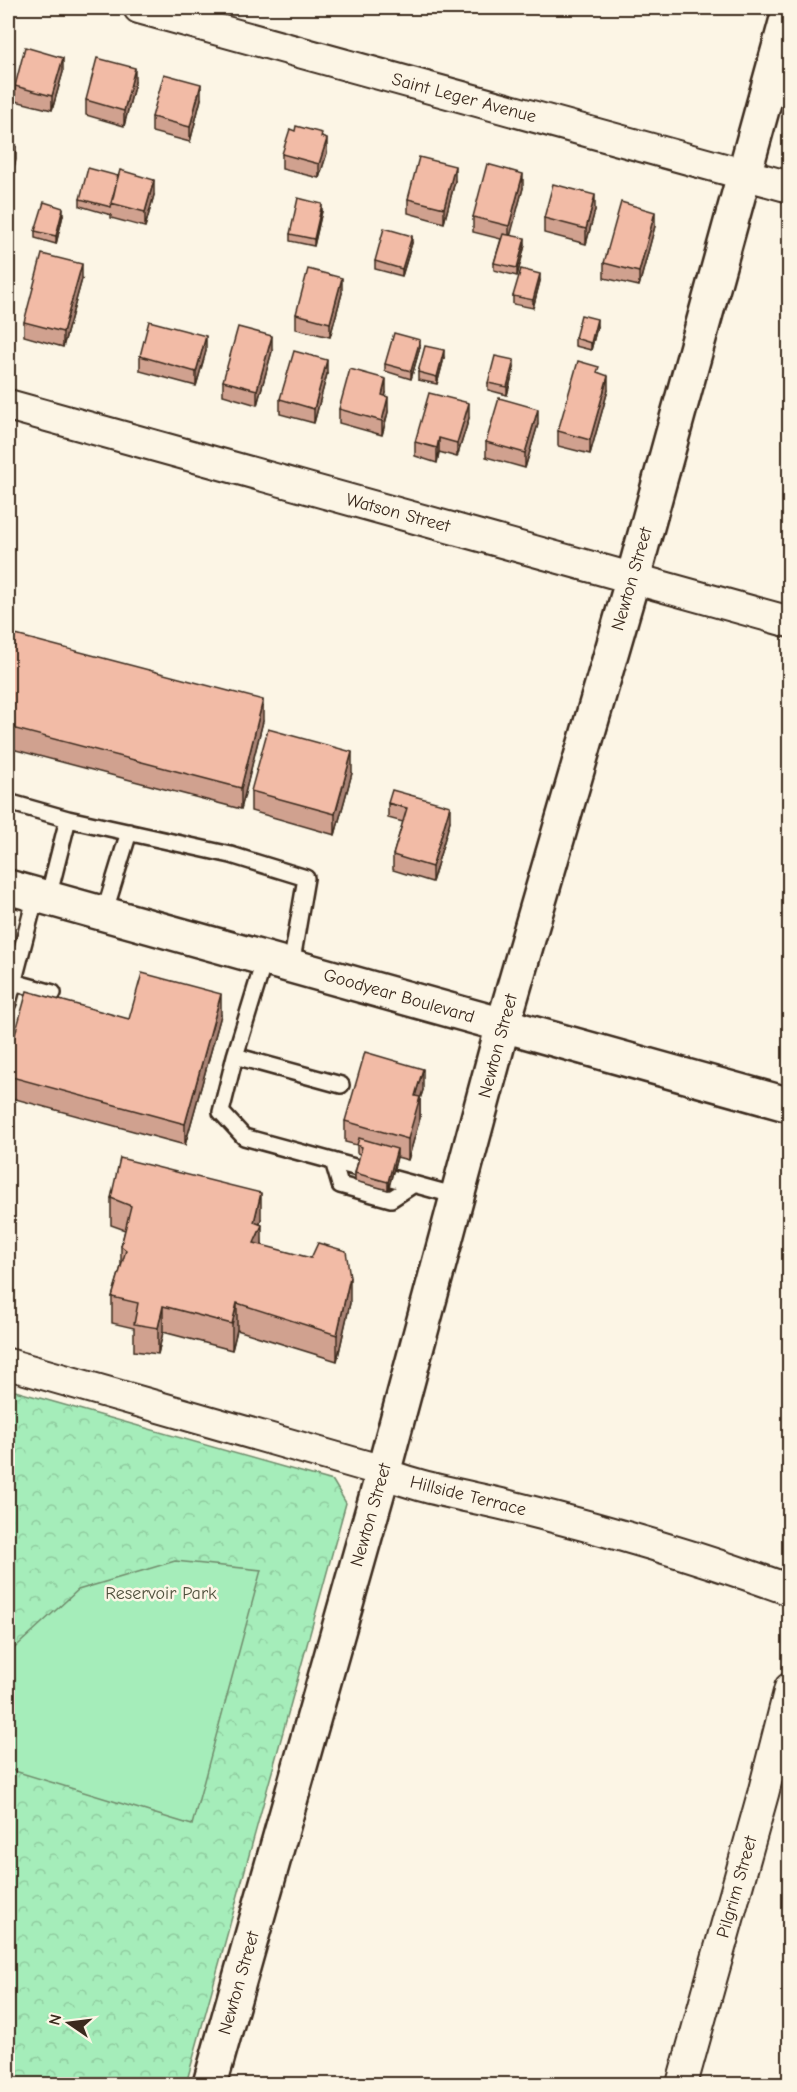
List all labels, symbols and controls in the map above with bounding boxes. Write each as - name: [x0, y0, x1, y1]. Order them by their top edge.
- street label: Saint Leger Avenue: [389, 69, 539, 127]
- street label: Watson Street: [344, 489, 453, 537]
- street label: Newton Street: [607, 524, 657, 633]
- street label: Goodyear Boulevard: [321, 964, 477, 1028]
- street label: Newton Street: [474, 991, 522, 1100]
- street label: Newton Street: [346, 1460, 396, 1569]
- street label: Hillside Terrace: [408, 1471, 528, 1521]
- park label: Reservoir Park: [105, 1583, 217, 1604]
- street label: Pilgrim Street: [712, 1833, 762, 1940]
- street label: Newton Street: [214, 1928, 264, 2037]
- north arrow: [39, 1993, 99, 2053]
- text: N: [45, 2012, 65, 2027]

